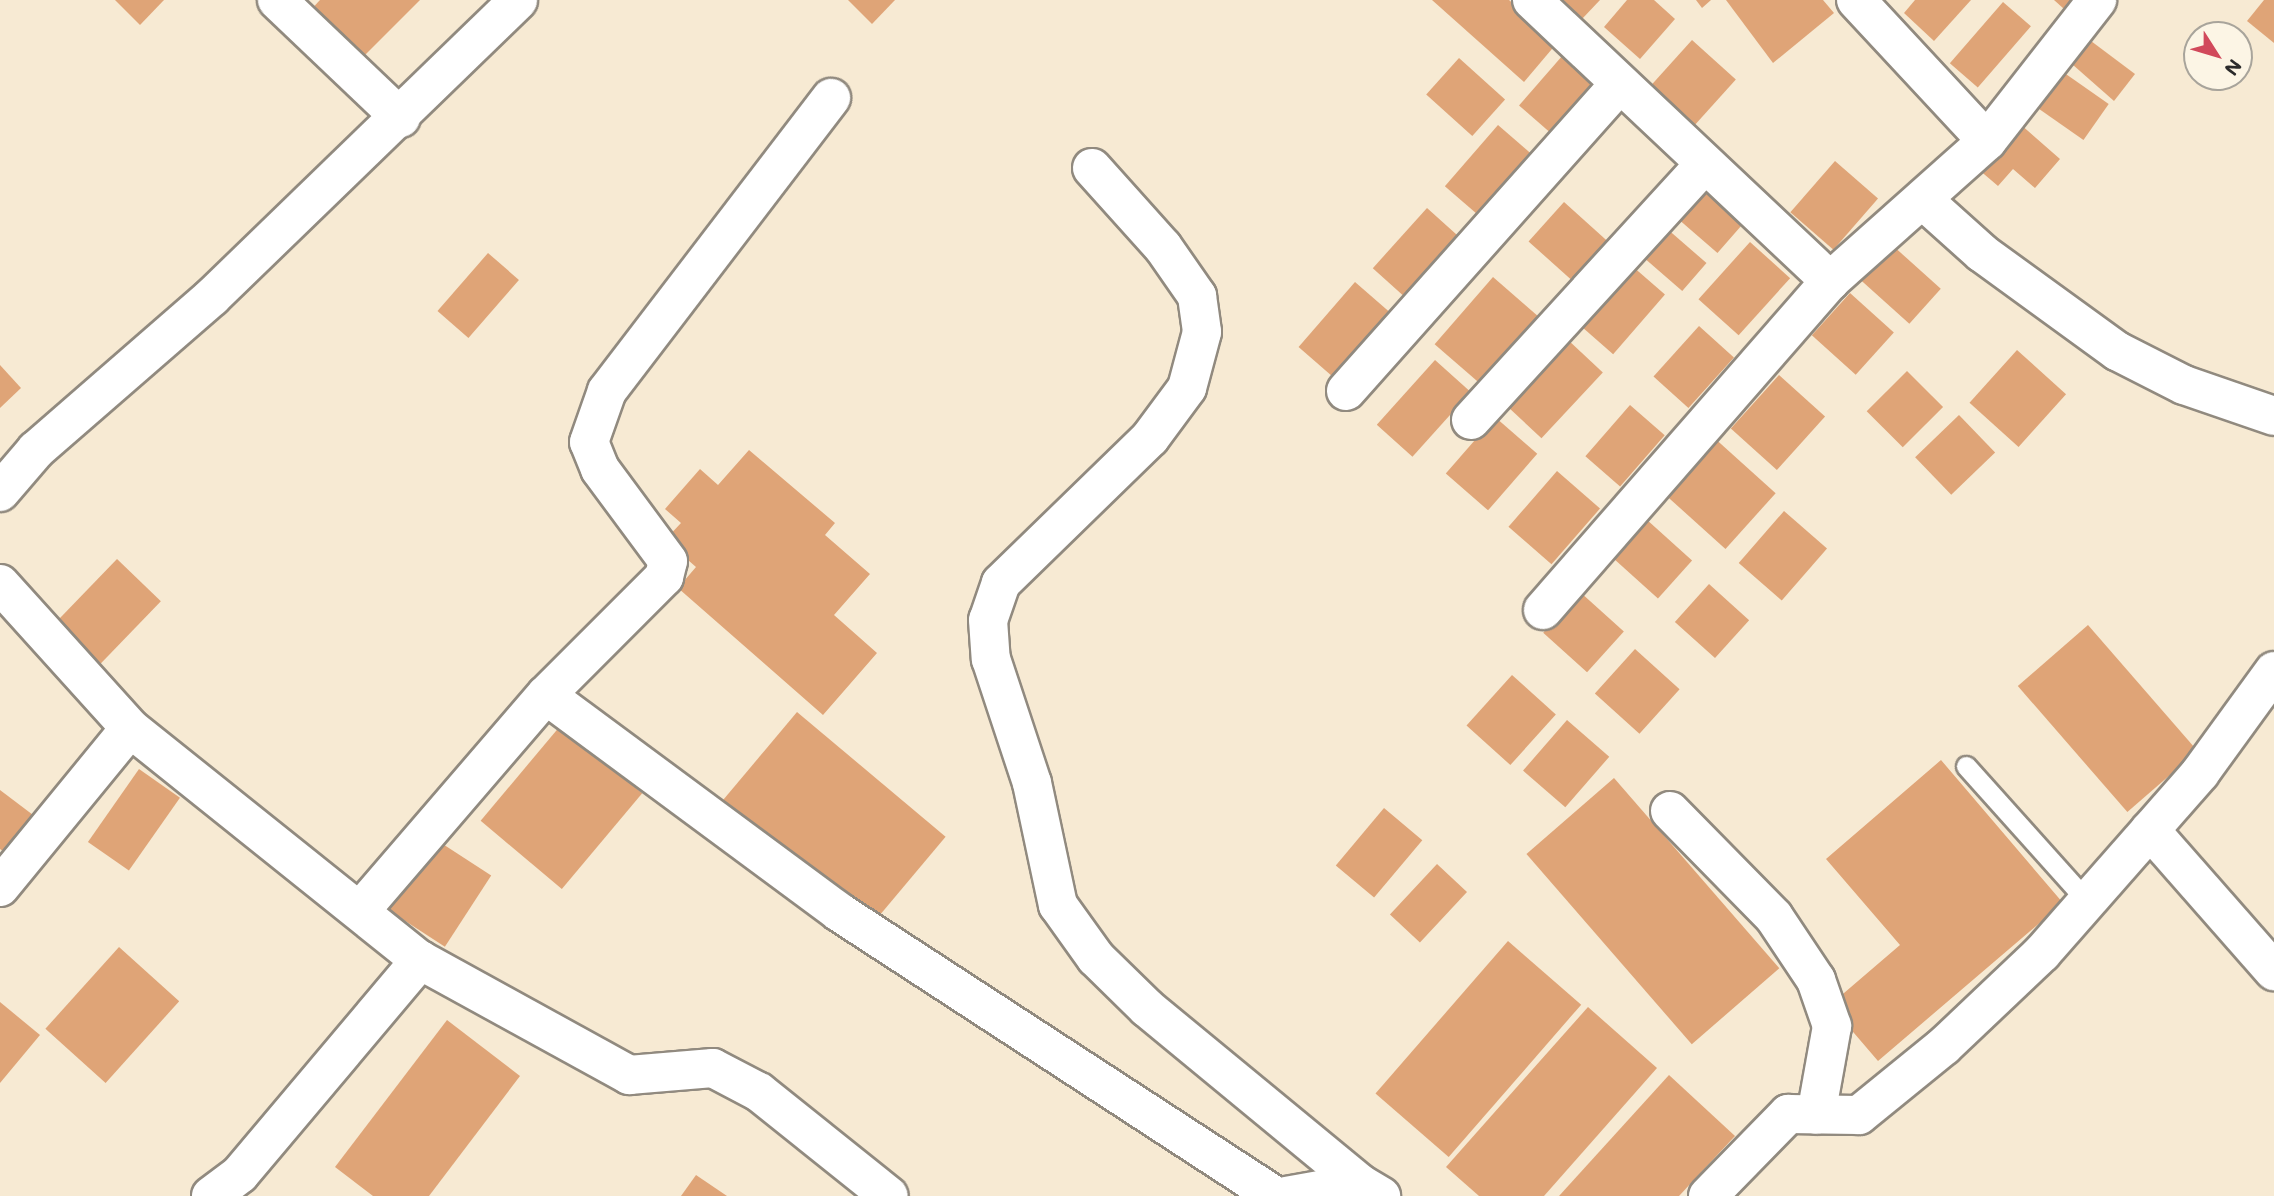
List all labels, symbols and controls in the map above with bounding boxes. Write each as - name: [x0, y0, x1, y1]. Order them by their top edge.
- north arrow: [2183, 21, 2253, 91]
- text: N: [2219, 54, 2248, 81]

